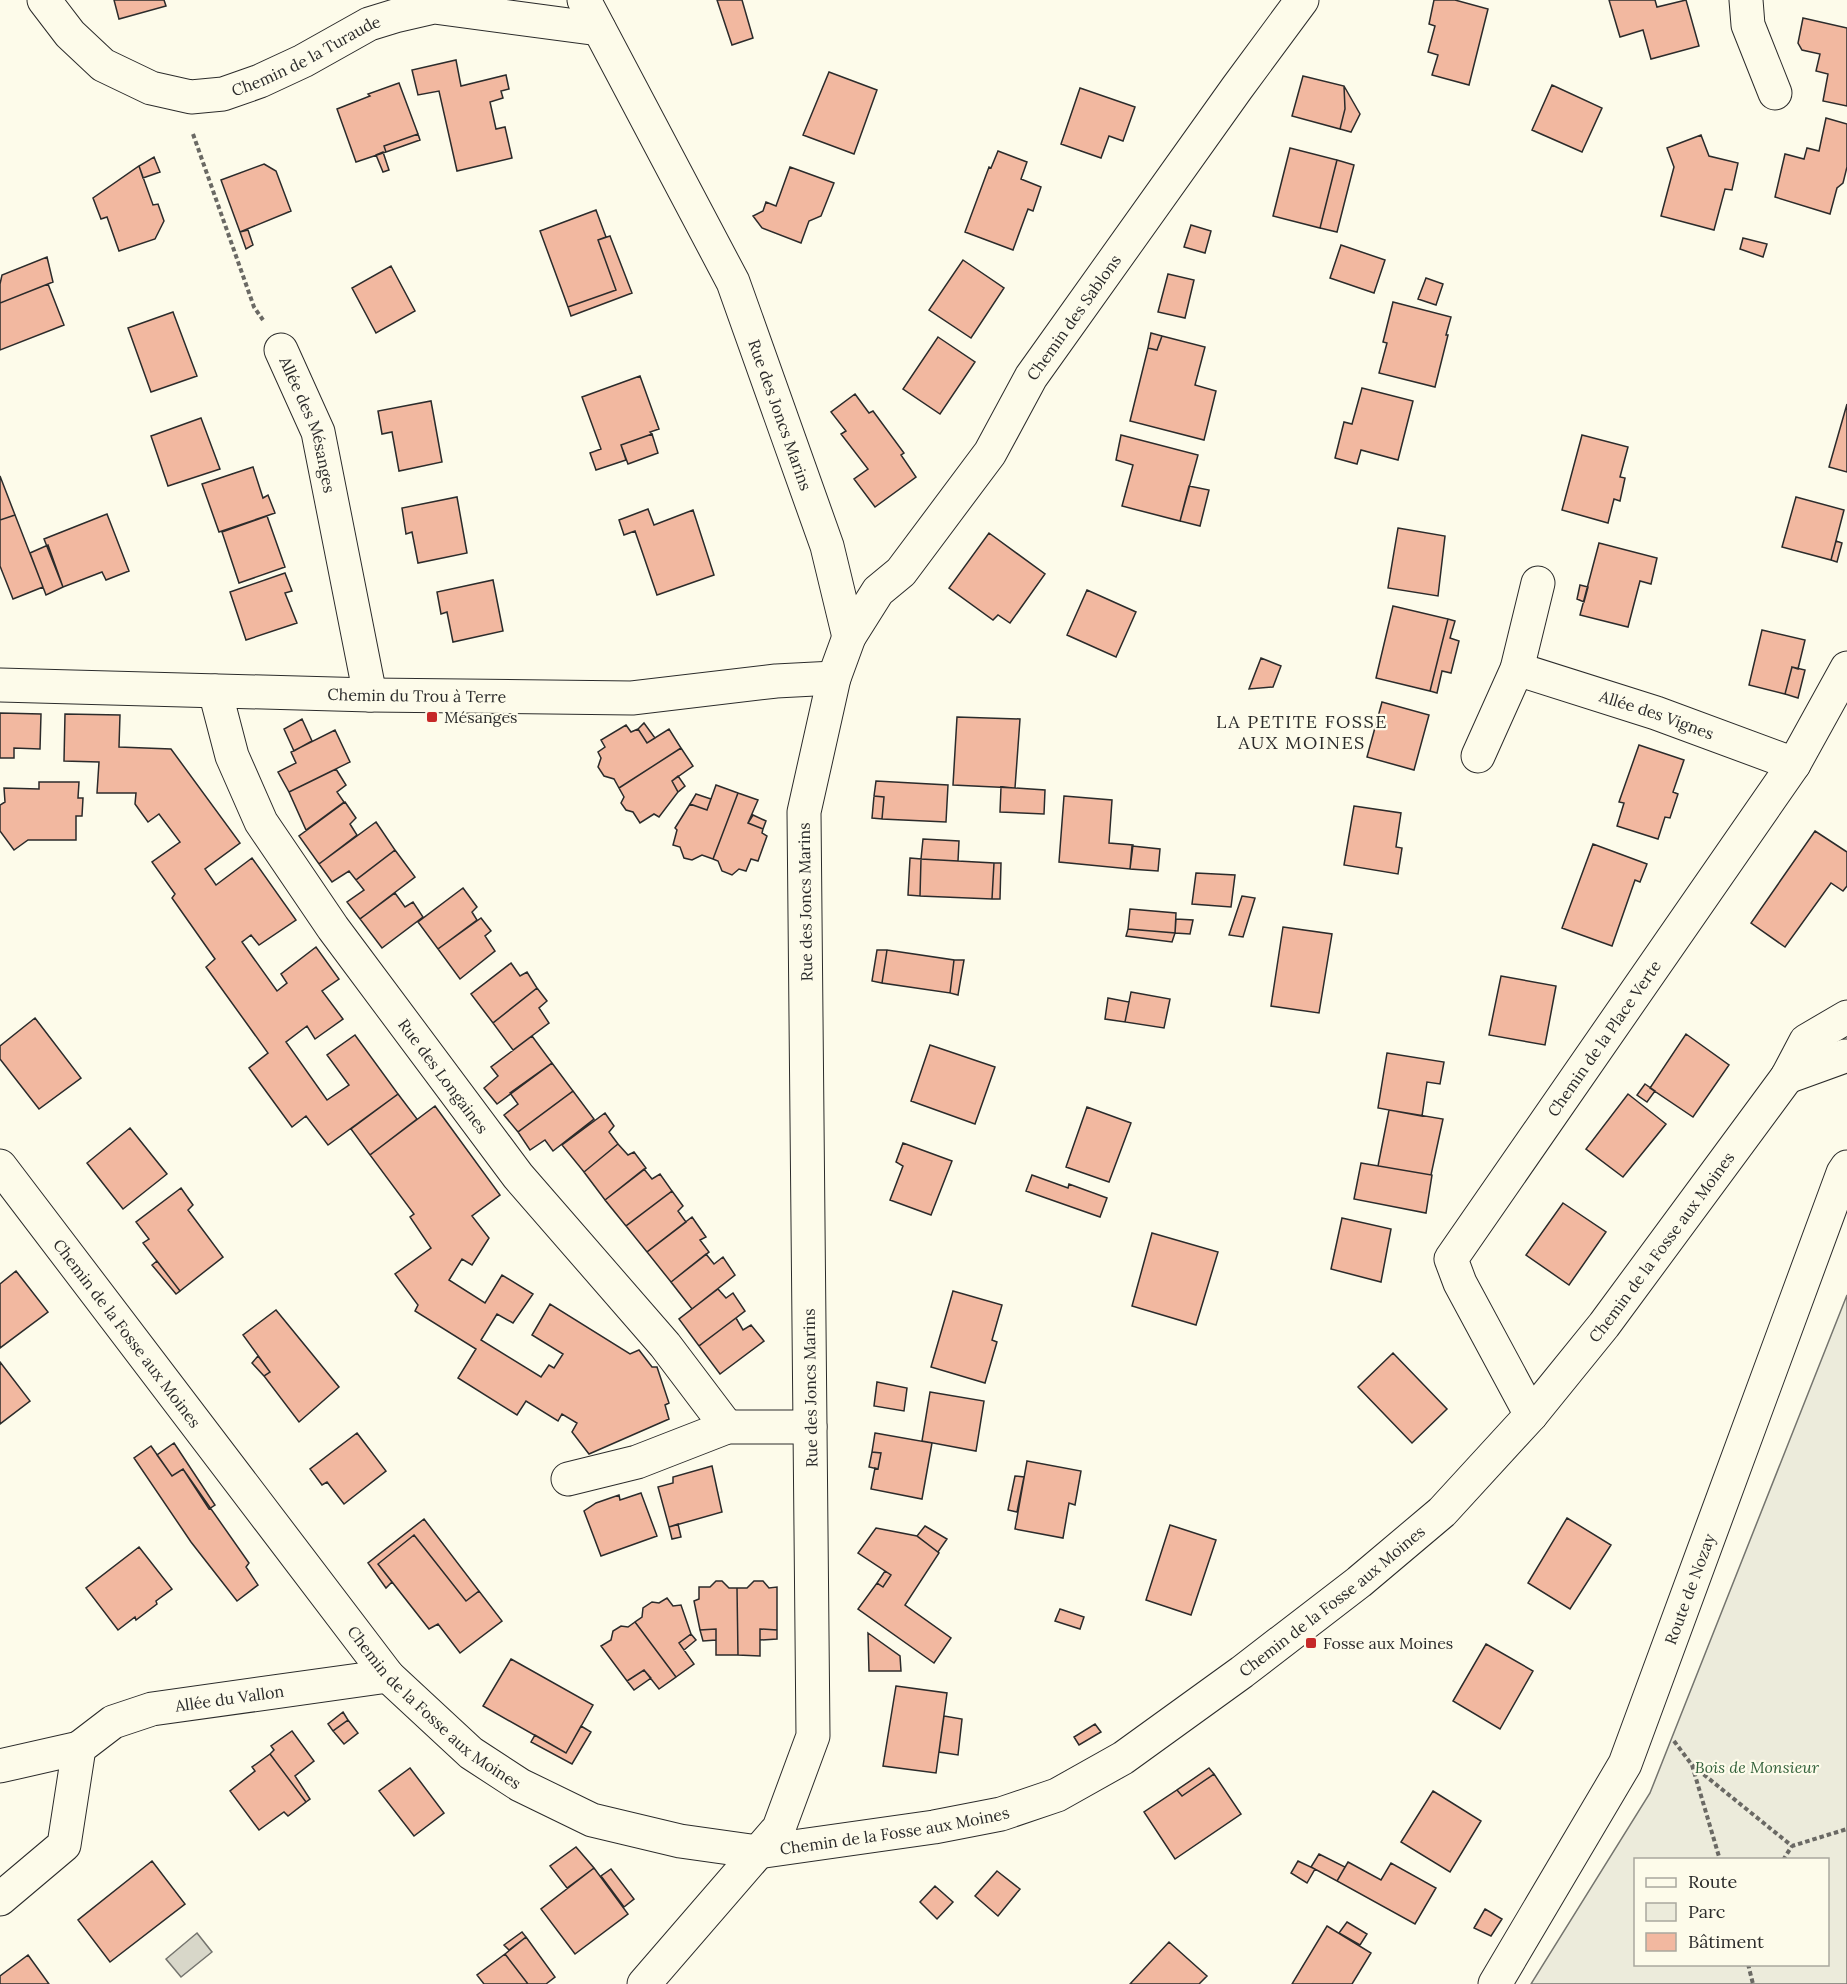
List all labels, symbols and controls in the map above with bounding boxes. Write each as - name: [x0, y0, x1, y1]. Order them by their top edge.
- street label: Chemin de la Turaude: [229, 11, 383, 100]
- street label: Chemin des Sablons: [1022, 250, 1125, 384]
- street label: Rue des Joncs Marins: [744, 337, 816, 493]
- street label: Allée des Mésanges: [275, 352, 340, 495]
- street label: Chemin du Trou à Terre: [327, 684, 507, 707]
- street label: Allée des Vignes: [1596, 685, 1717, 744]
- place label: Mésanges: [444, 707, 517, 727]
- marker: Mésanges: [425, 710, 439, 724]
- district label: LA PETITE FOSSE AUX MOINES: [1216, 710, 1388, 754]
- street label: Rue des Joncs Marins: [794, 822, 816, 982]
- street label: Chemin de la Place Verte: [1543, 956, 1665, 1120]
- street label: Rue des Longaines: [394, 1015, 493, 1137]
- street label: Chemin de la Fosse aux Moines: [1584, 1148, 1738, 1346]
- street label: Chemin de la Fosse aux Moines: [49, 1235, 205, 1431]
- street label: Rue des Joncs Marins: [799, 1308, 821, 1468]
- street label: Chemin de la Fosse aux Moines: [1235, 1521, 1429, 1679]
- street label: Route de Nozay: [1660, 1530, 1719, 1647]
- street label: Chemin de la Fosse aux Moines: [343, 1622, 525, 1793]
- place label: Fosse aux Moines: [1323, 1633, 1453, 1653]
- marker: Fosse aux Moines: [1304, 1636, 1318, 1650]
- street label: Allée du Vallon: [173, 1681, 285, 1716]
- park label: Bois de Monsieur: [1695, 1757, 1820, 1777]
- street label: Chemin de la Fosse aux Moines: [779, 1802, 1012, 1859]
- legend: [1634, 1858, 1829, 1966]
- text: Route: [1688, 1870, 1737, 1893]
- text: Parc: [1688, 1900, 1725, 1923]
- text: Bâtiment: [1688, 1930, 1764, 1953]

